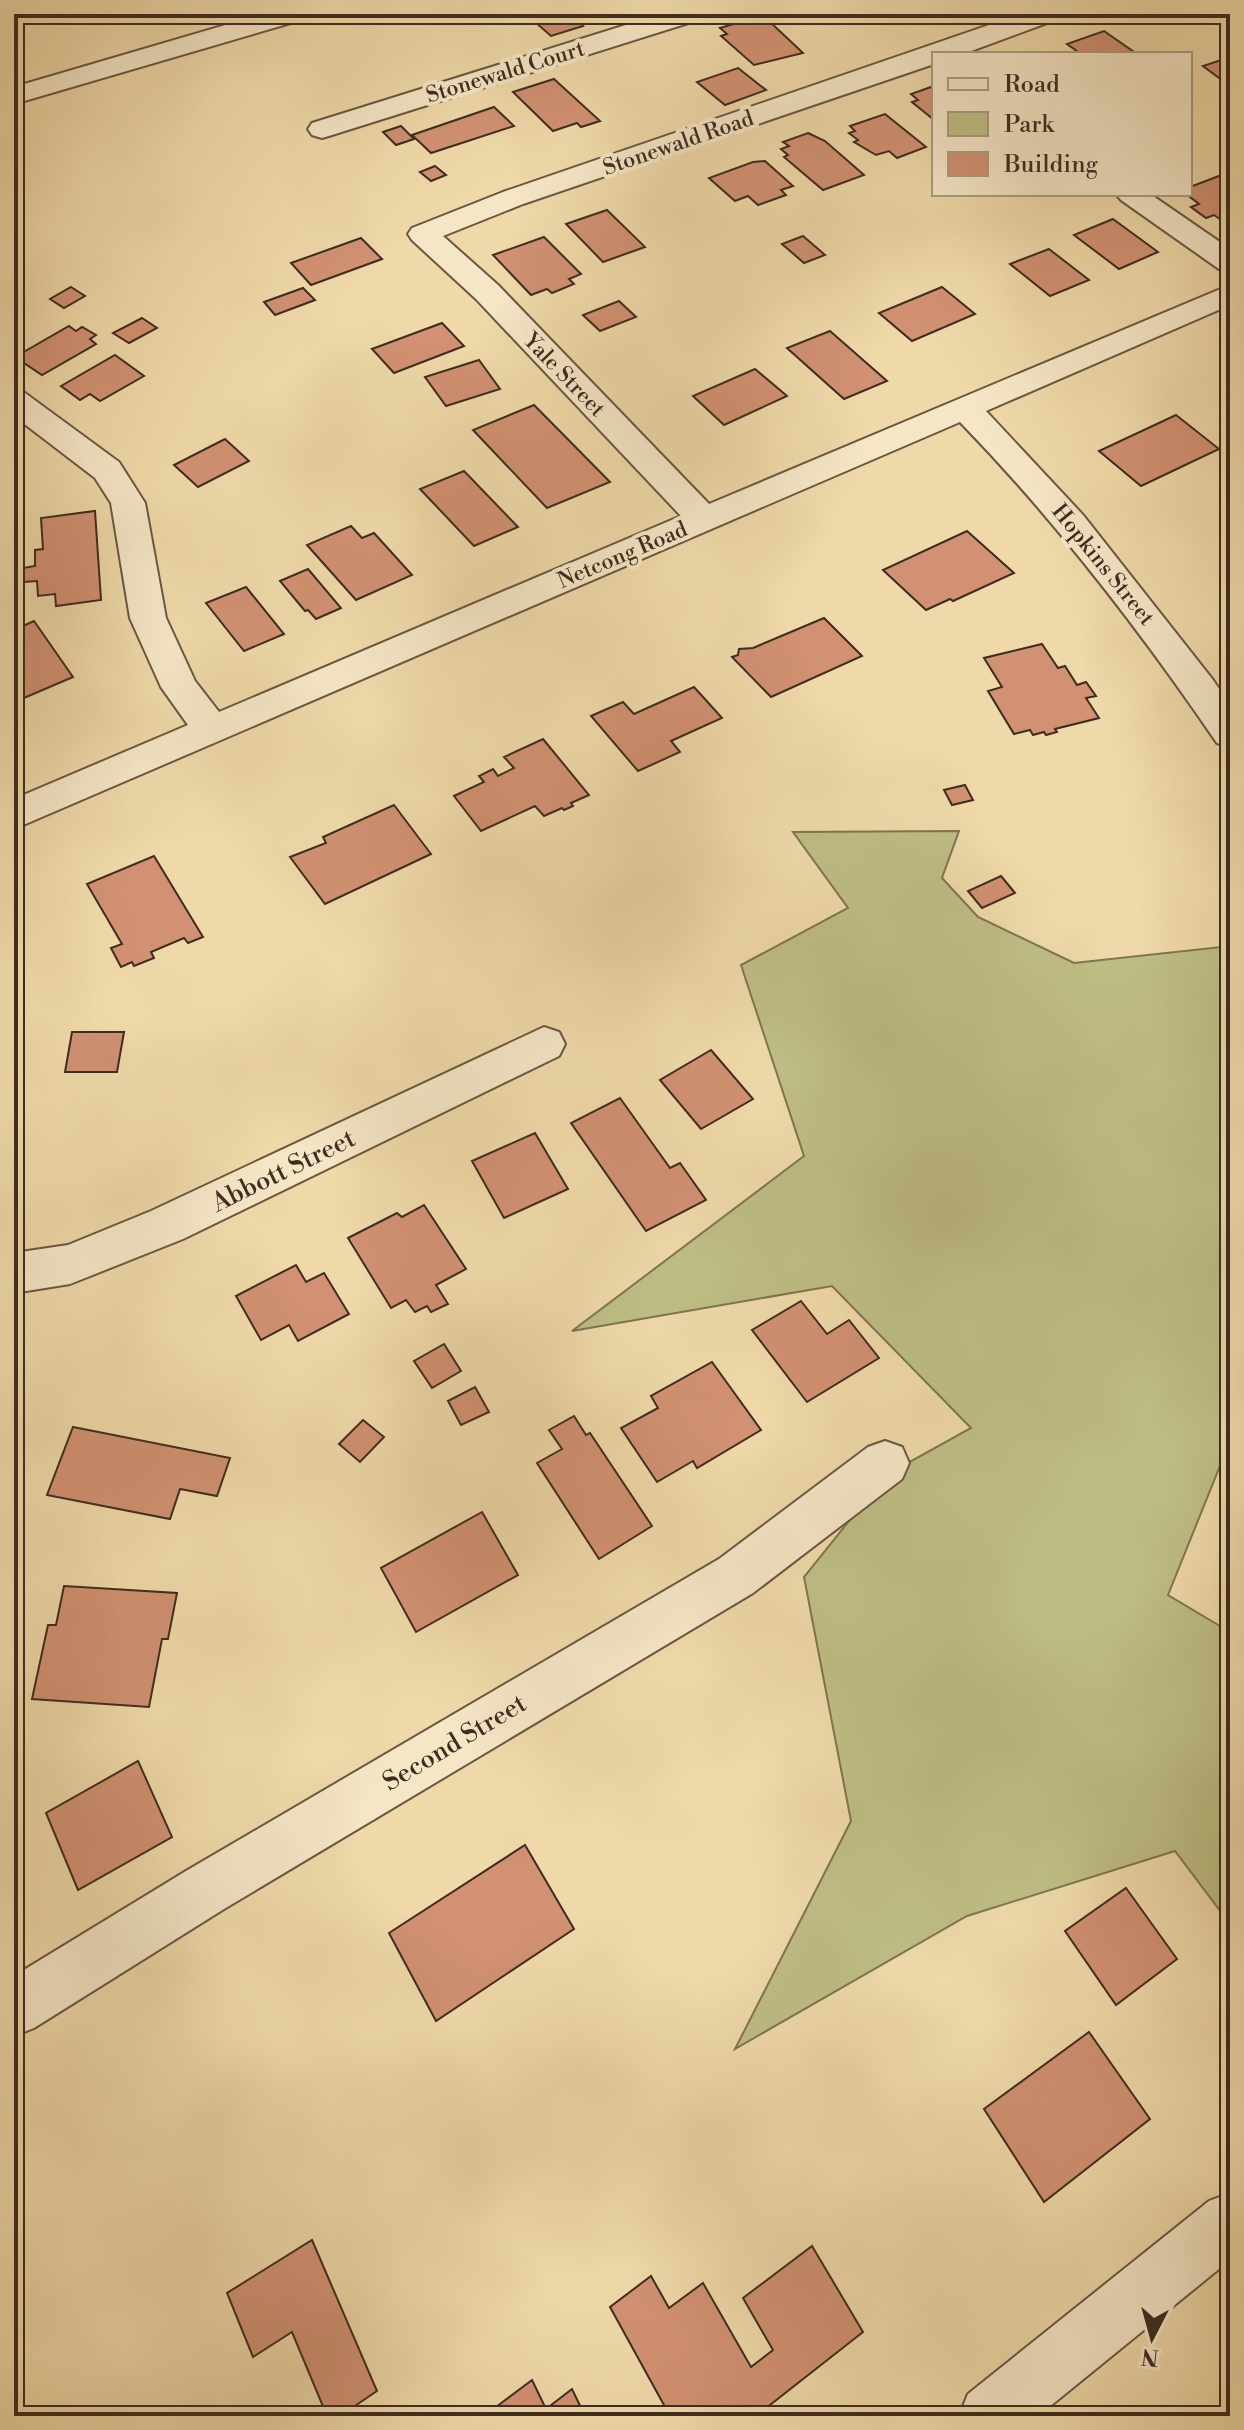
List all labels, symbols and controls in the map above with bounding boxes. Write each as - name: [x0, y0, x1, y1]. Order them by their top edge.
- street label: Stonewald Court: [423, 35, 588, 109]
- legend: [932, 52, 1192, 196]
- text: Road: [1004, 70, 1060, 100]
- street label: Stonewald Road: [600, 105, 758, 182]
- text: Park: [1004, 110, 1055, 140]
- text: Building: [1003, 150, 1098, 180]
- street label: Yale Street: [517, 327, 611, 423]
- street label: Hopkins Street: [1046, 499, 1160, 631]
- street label: Netcong Road: [554, 516, 692, 595]
- street label: Abbott Street: [206, 1122, 360, 1220]
- street label: Second Street: [377, 1687, 532, 1798]
- north arrow: [1112, 2298, 1192, 2378]
- text: N: [1139, 2342, 1160, 2371]

